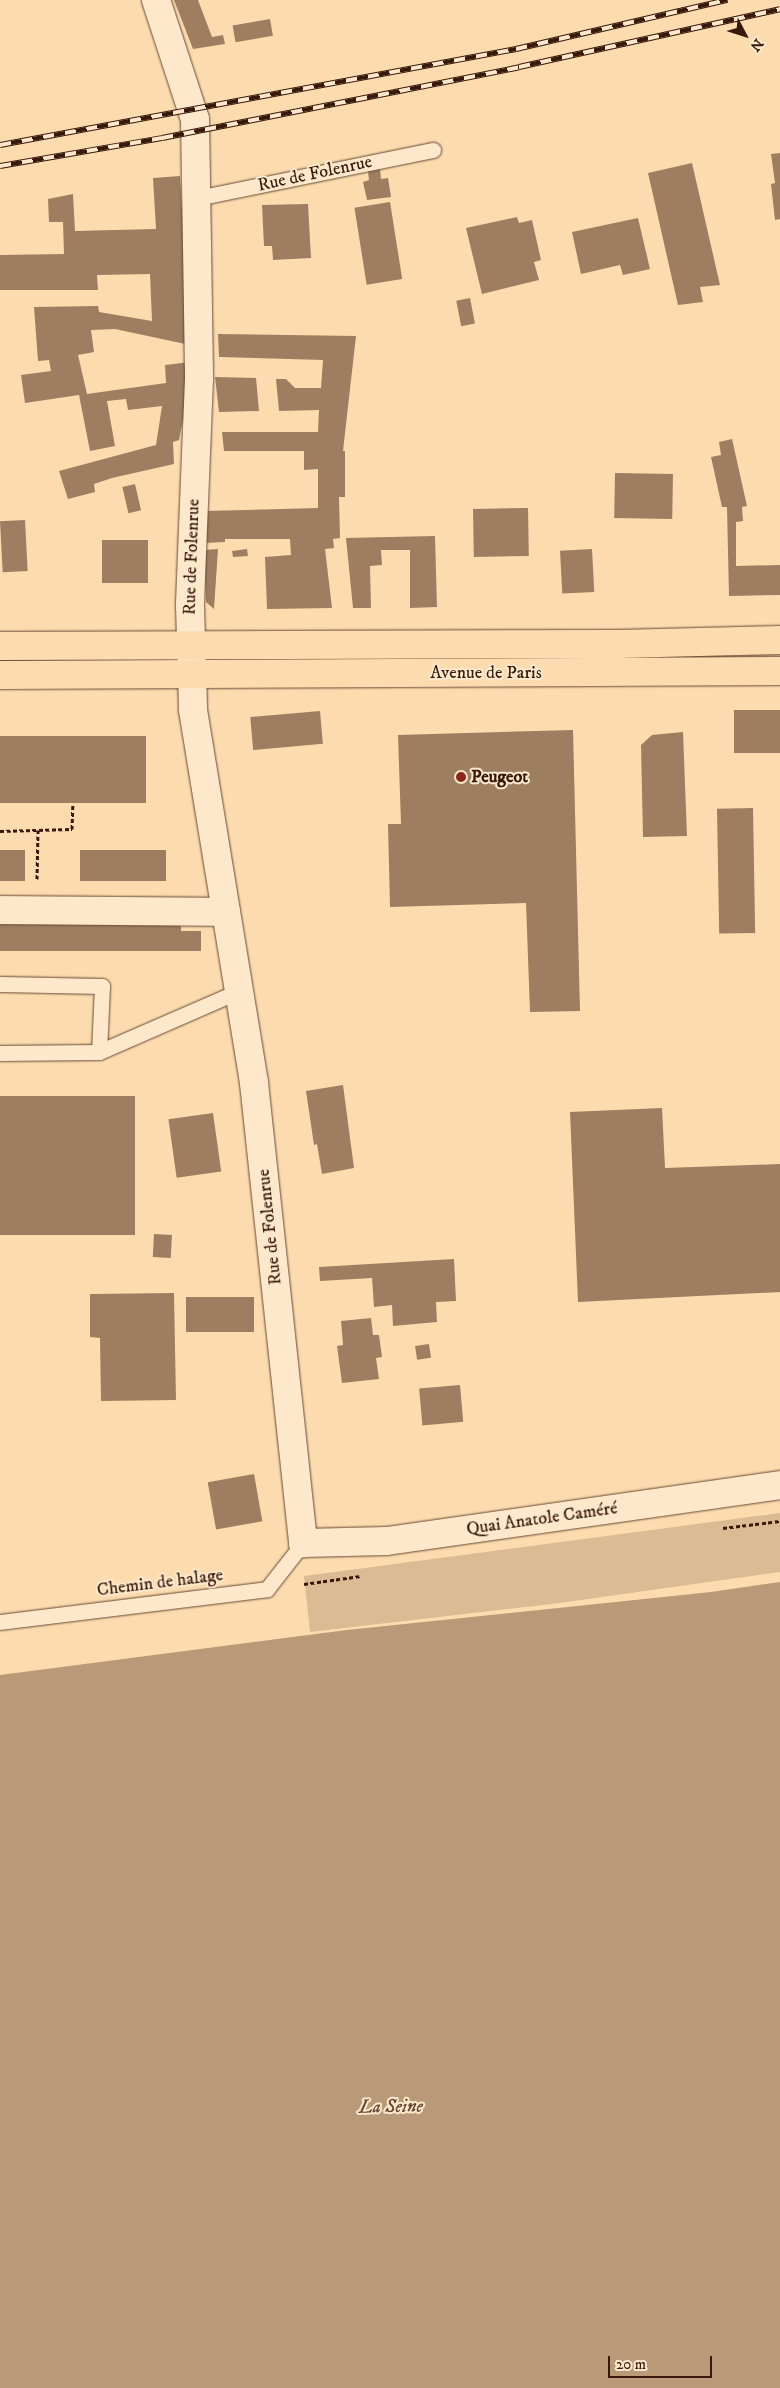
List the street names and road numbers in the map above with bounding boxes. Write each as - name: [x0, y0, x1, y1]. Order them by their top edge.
- street label: Rue de Folenrue: [256, 151, 374, 197]
- street label: Rue de Folenrue: [179, 498, 205, 616]
- street label: Avenue de Paris: [430, 662, 542, 684]
- street label: Rue de Folenrue: [253, 1168, 287, 1286]
- street label: Quai Anatole Caméré: [465, 1498, 619, 1540]
- street label: Chemin de halage: [96, 1565, 224, 1601]

